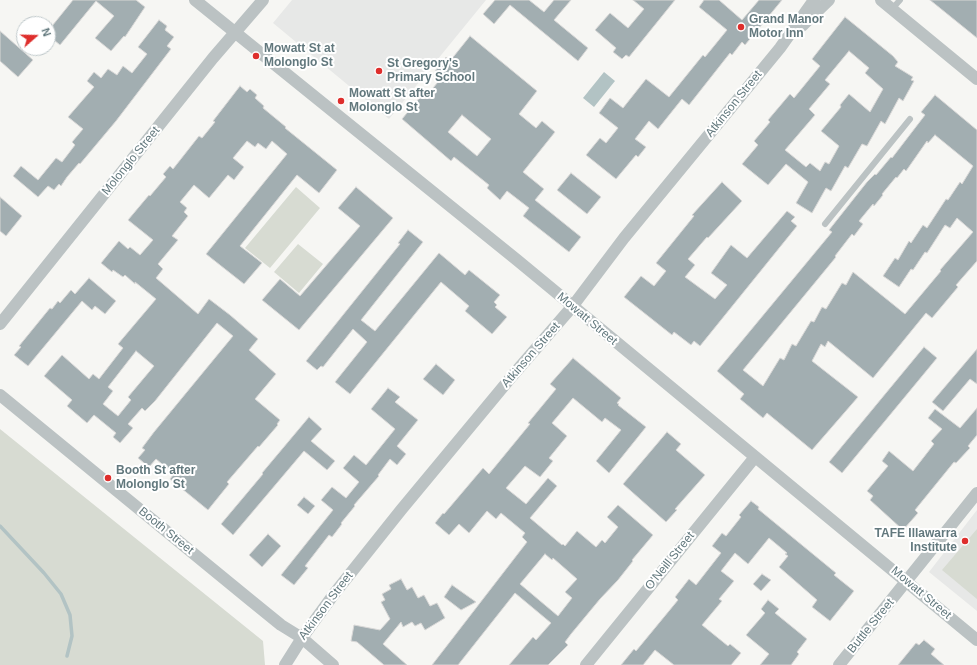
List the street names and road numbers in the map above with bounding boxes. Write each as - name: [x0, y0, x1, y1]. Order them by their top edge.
- street label: Atkinson Street: [703, 68, 765, 140]
- street label: Molonglo Street: [99, 124, 163, 198]
- street label: Mowatt Street: [554, 290, 620, 348]
- street label: Atkinson Street: [499, 320, 563, 390]
- street label: Booth Street: [136, 504, 196, 558]
- street label: O'Neill Street: [642, 529, 698, 593]
- street label: Mowatt Street: [888, 564, 954, 622]
- street label: Atkinson Street: [296, 569, 356, 643]
- street label: Buttle Street: [845, 596, 897, 656]

